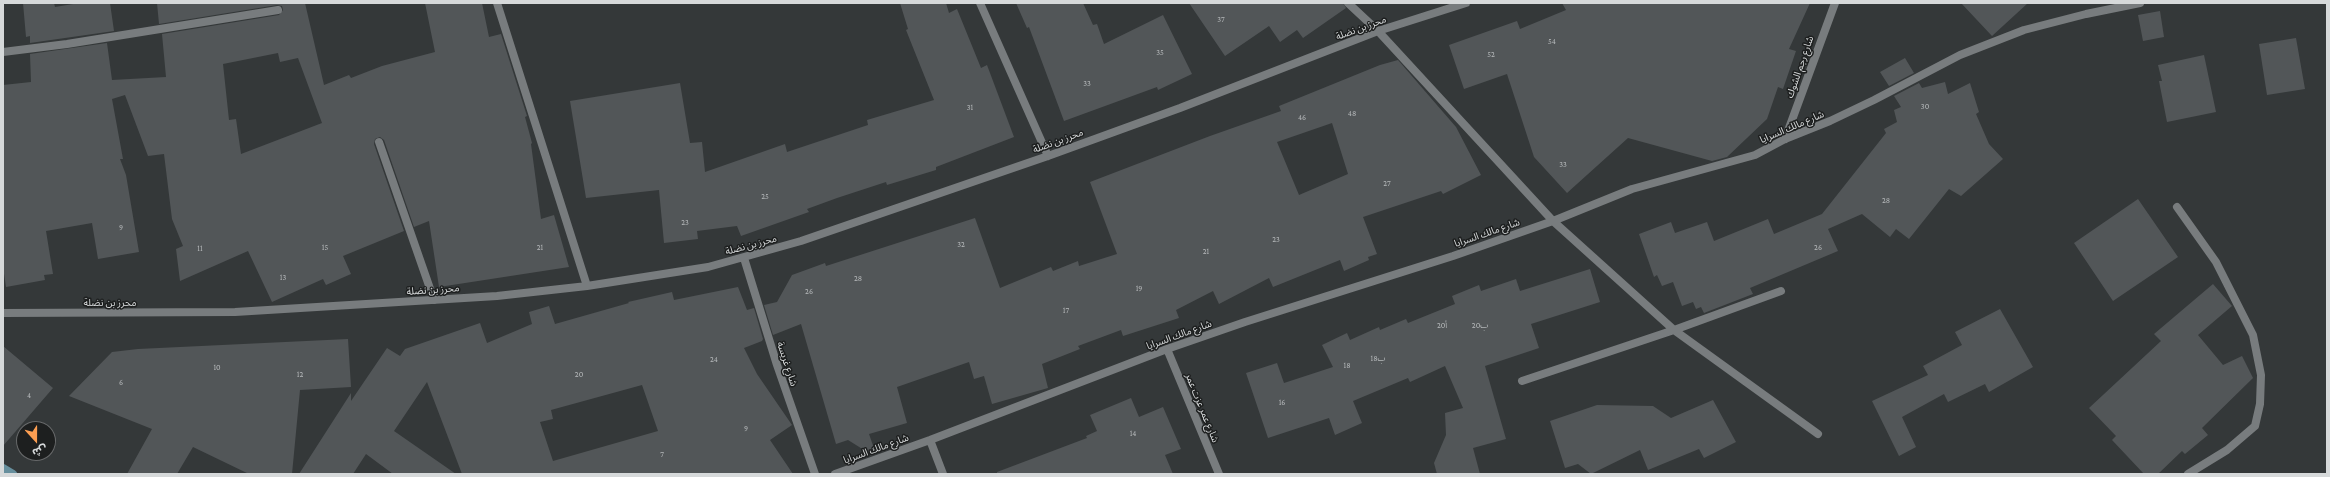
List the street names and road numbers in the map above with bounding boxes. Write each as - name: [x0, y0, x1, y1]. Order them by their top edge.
- street label: محرز بن نضلة: [1334, 13, 1388, 43]
- street label: شارع رجم الشوك: [1784, 34, 1816, 100]
- street label: شارع مالك السرايا: [1758, 108, 1826, 146]
- street label: محرز بن نضلة: [1031, 126, 1085, 156]
- street label: شارع مالك السرايا: [1453, 216, 1521, 250]
- street label: محرز بن نضلة: [724, 232, 778, 258]
- street label: محرز بن نضلة: [406, 282, 460, 298]
- street label: محرز بن نضلة: [83, 297, 137, 309]
- street label: شارع مالك السرايا: [1145, 318, 1213, 352]
- street label: شارع غريسة: [774, 340, 800, 388]
- street label: شارع عمر عزت عمر: [1183, 372, 1221, 444]
- street label: شارع مالك السرايا: [842, 432, 910, 466]

